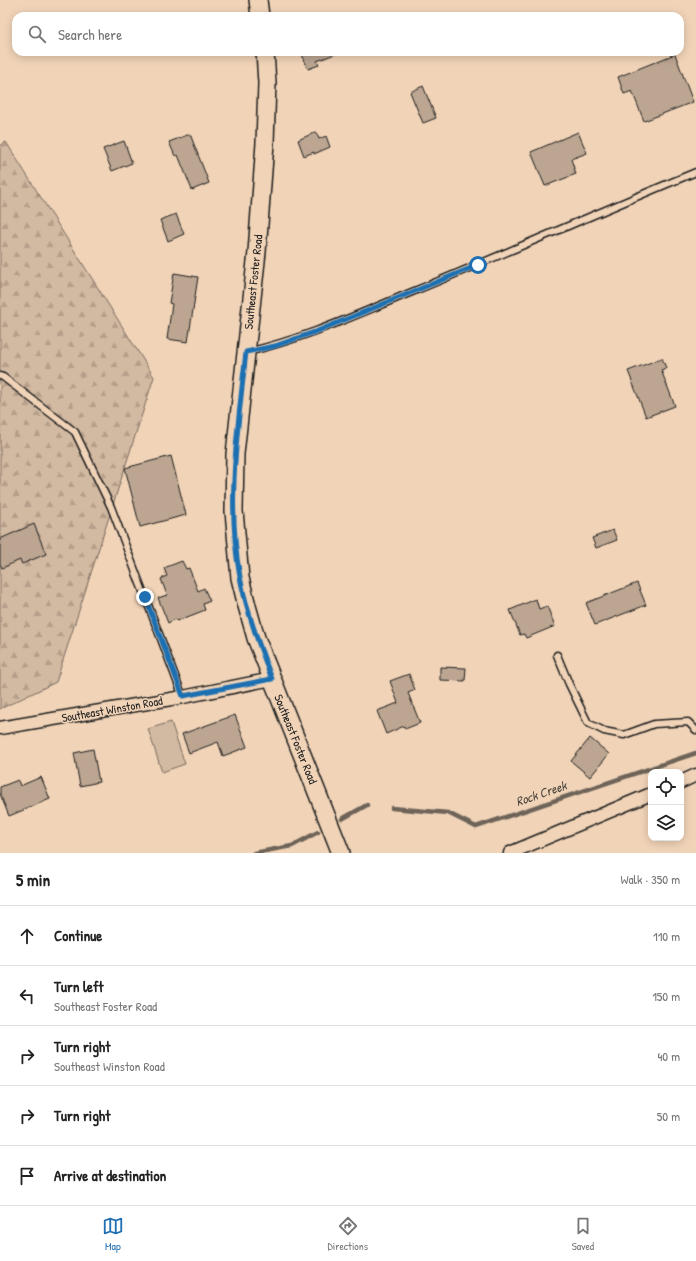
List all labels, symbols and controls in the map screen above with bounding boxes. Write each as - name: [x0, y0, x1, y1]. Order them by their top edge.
- search box: [12, 12, 684, 56]
- icon: search: [26, 23, 48, 45]
- text: Search here: [58, 24, 122, 45]
- street label: Southeast Foster Road: [240, 233, 266, 330]
- route start: [469, 256, 487, 274]
- route end: [136, 588, 154, 606]
- street label: Southeast Winston Road: [60, 692, 164, 726]
- street label: Southeast Foster Road: [270, 692, 322, 787]
- map controls: [648, 769, 684, 841]
- button: locate: [648, 769, 684, 805]
- water label: Rock Creek: [513, 775, 570, 810]
- button: layers: [648, 805, 684, 841]
- text: 5 min: [16, 868, 50, 891]
- text: Walk · 350 m: [620, 870, 680, 888]
- icon: ahead: [16, 925, 38, 947]
- text: Continue: [54, 925, 102, 946]
- text: 110 m: [653, 927, 680, 945]
- text: Turn left: [54, 976, 104, 997]
- icon: left: [16, 985, 38, 1007]
- text: 150 m: [652, 987, 680, 1005]
- text: Southeast Foster Road: [54, 997, 157, 1015]
- text: Turn right: [54, 1036, 110, 1057]
- icon: right: [16, 1045, 38, 1067]
- text: 40 m: [657, 1047, 680, 1065]
- text: Southeast Winston Road: [54, 1057, 165, 1075]
- icon: right: [16, 1105, 38, 1127]
- text: Turn right: [54, 1105, 110, 1126]
- text: 50 m: [657, 1107, 680, 1125]
- icon: arrive: [16, 1165, 38, 1187]
- text: Arrive at destination: [54, 1165, 166, 1186]
- tab: Map: [102, 1215, 124, 1253]
- tab: Directions: [328, 1215, 368, 1253]
- tab: Saved: [572, 1215, 594, 1253]

